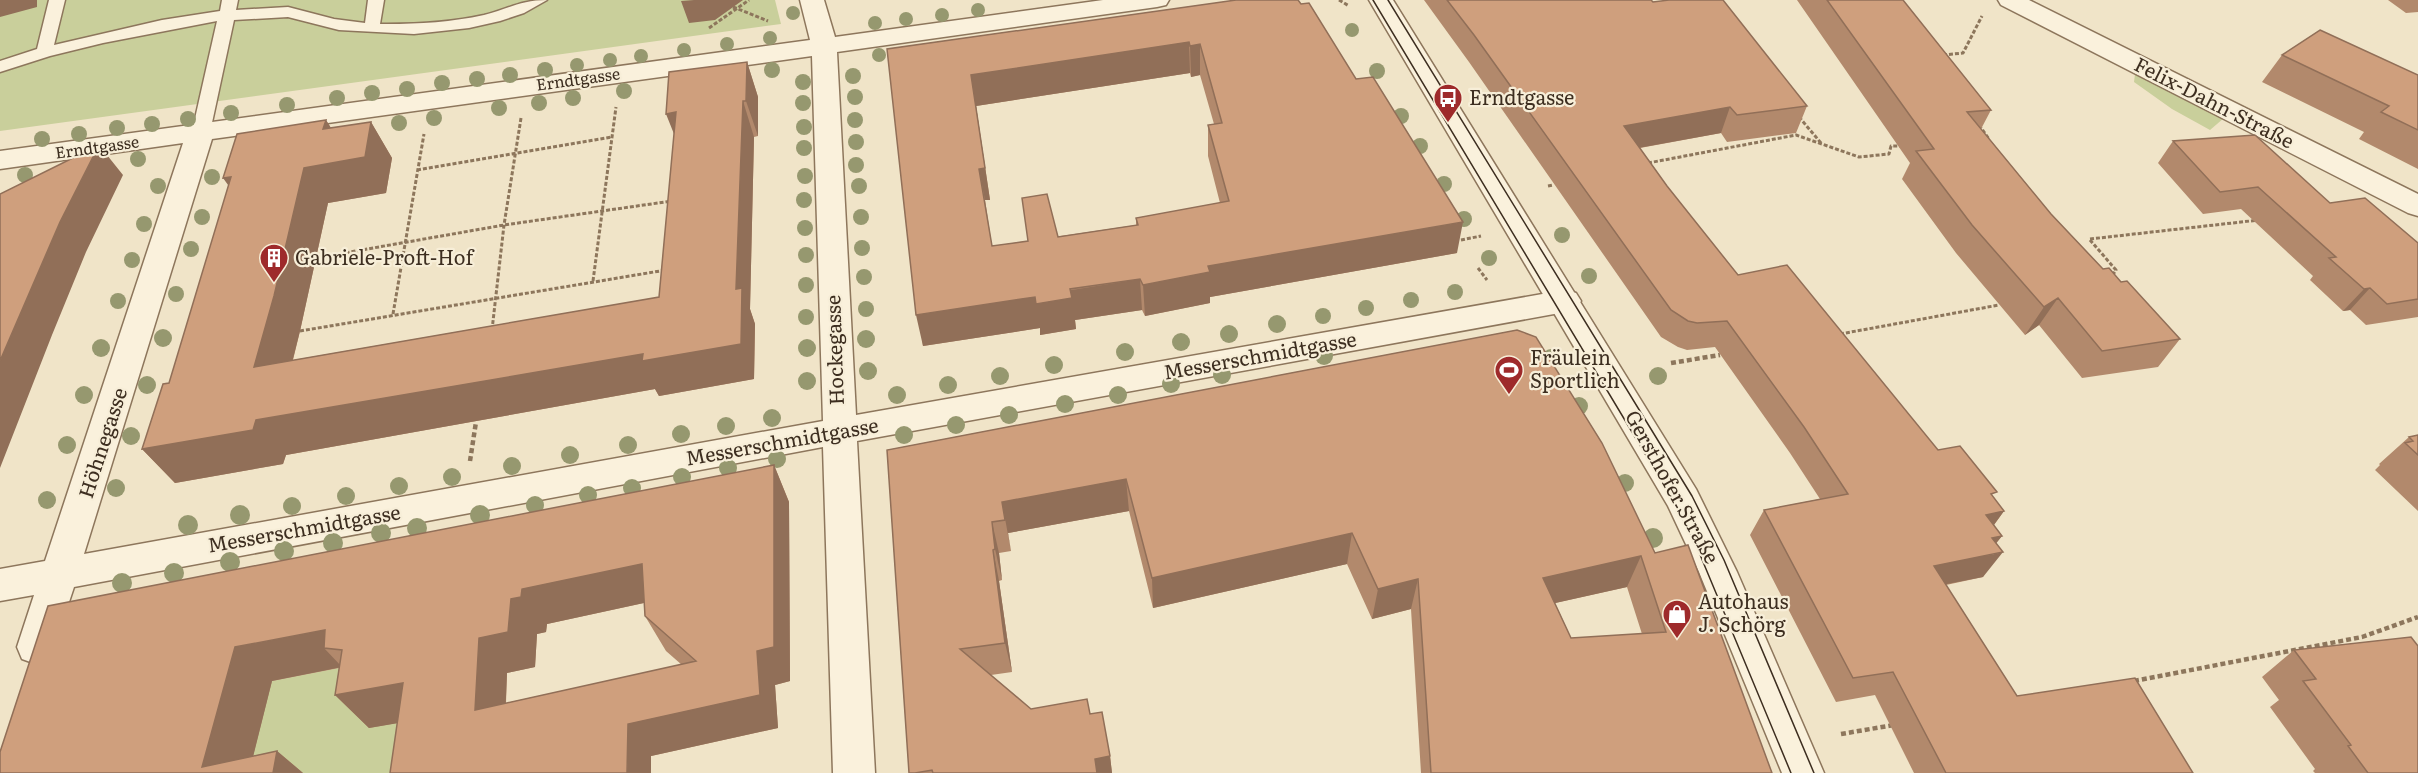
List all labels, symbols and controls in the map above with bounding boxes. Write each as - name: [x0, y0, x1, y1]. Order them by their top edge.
- street label: Felix-Dahn-Straße: [2130, 48, 2300, 154]
- street label: Erndtgasse: [534, 60, 621, 96]
- place label: Erndtgasse: [1469, 81, 1574, 111]
- bus stop icon: Erndtgasse: [1432, 82, 1464, 124]
- street label: Erndtgasse: [53, 128, 140, 164]
- place label: Gabriele-Proft-Hof: [295, 241, 475, 271]
- building icon: Gabriele-Proft-Hof: [258, 242, 290, 284]
- street label: Hockegasse: [816, 294, 850, 406]
- street label: Messerschmidtgasse: [1161, 322, 1359, 386]
- place label: Fräulein Sportlich: [1530, 341, 1620, 394]
- sports icon: Fräulein Sportlich: [1493, 354, 1525, 396]
- street label: Höhnegasse: [69, 383, 133, 501]
- street label: Gersthofer Straße: [1619, 404, 1728, 568]
- street label: Messerschmidtgasse: [683, 408, 881, 472]
- street label: Messerschmidtgasse: [205, 495, 403, 559]
- place label: Autohaus J. Schörg: [1698, 585, 1789, 638]
- shop icon: Autohaus J. Schörg: [1661, 598, 1693, 640]

